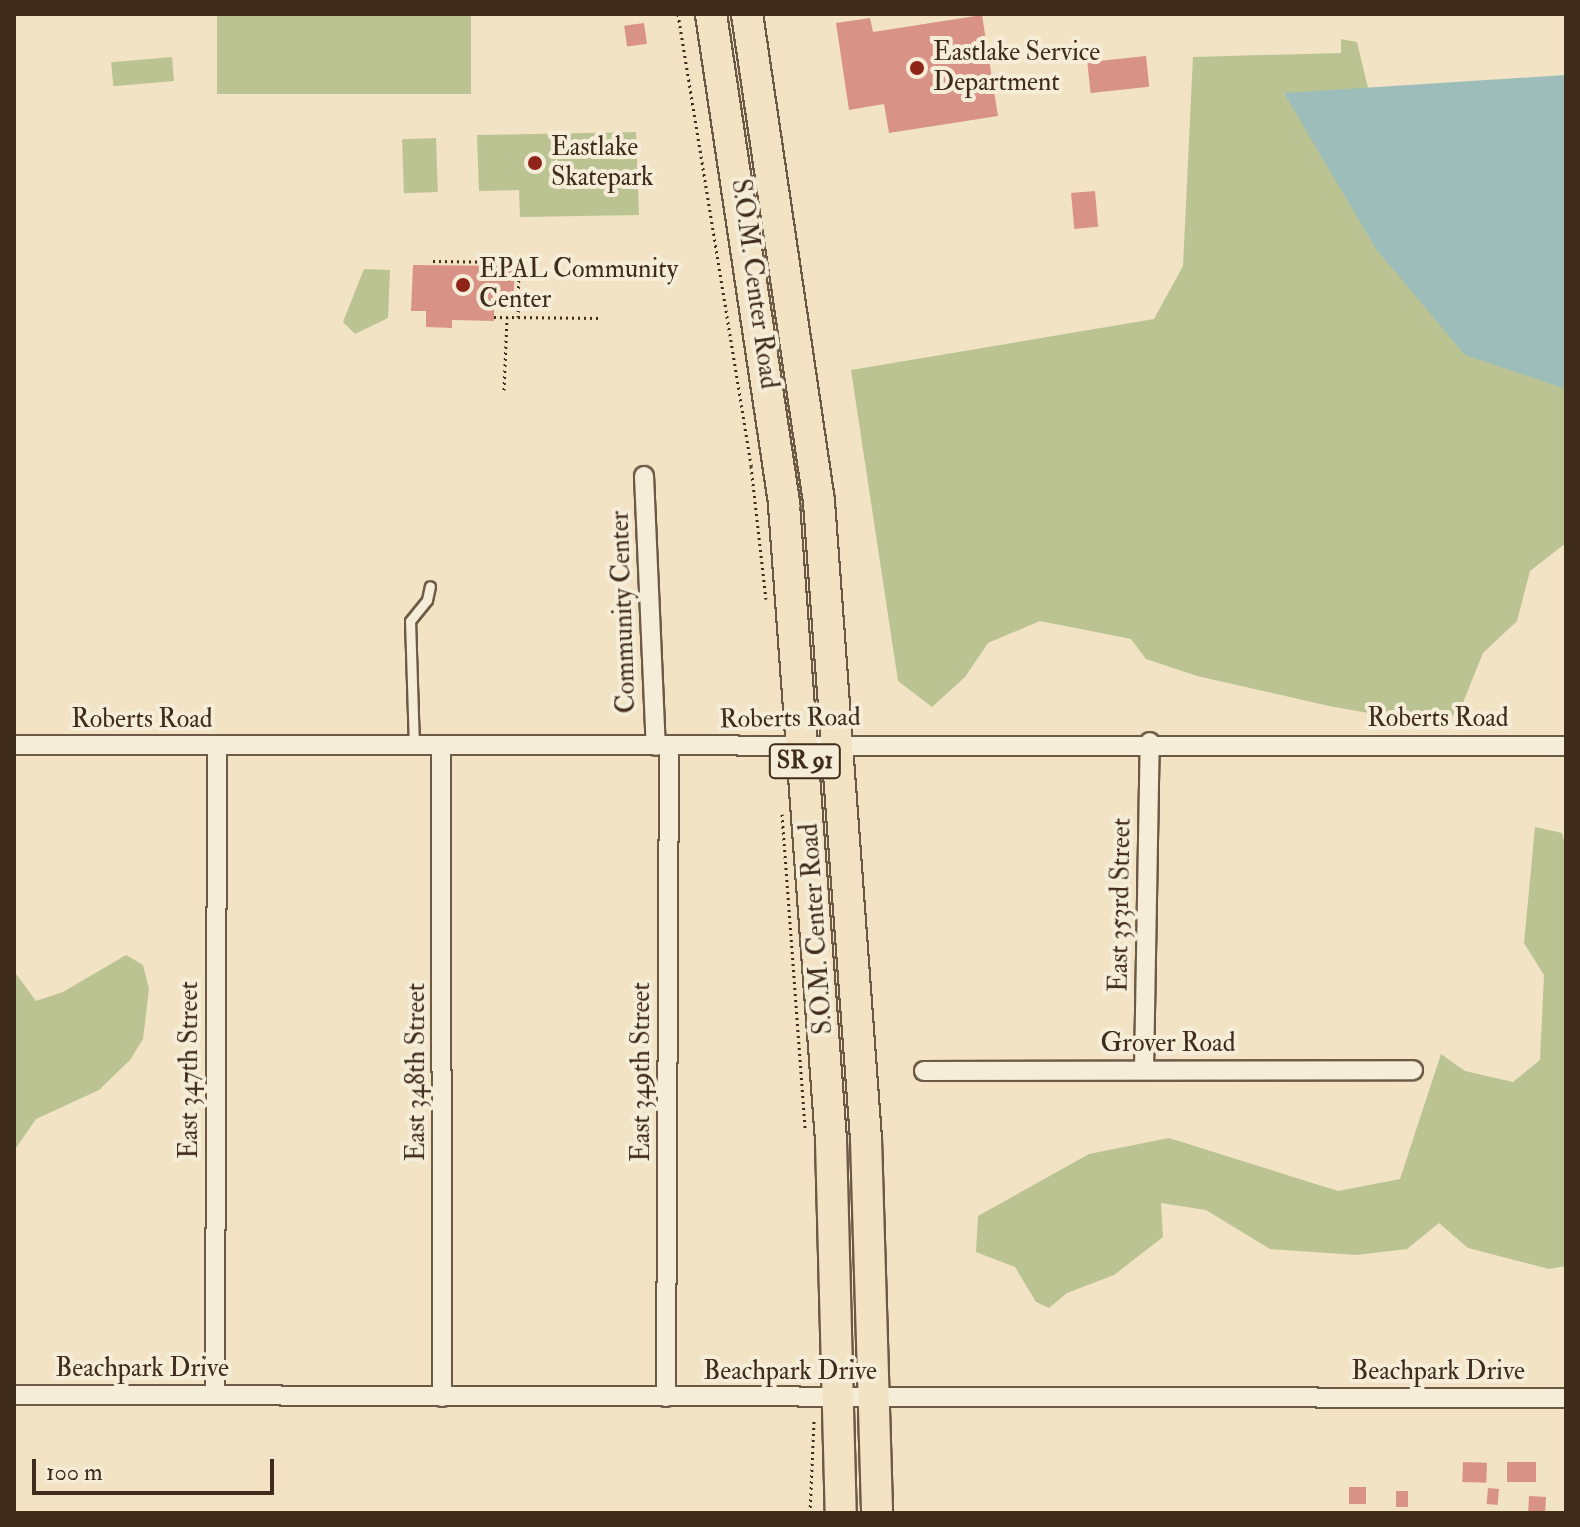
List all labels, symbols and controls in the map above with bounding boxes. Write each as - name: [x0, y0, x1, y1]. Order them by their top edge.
- place label: Eastlake Service Department: [933, 37, 1100, 98]
- marker: Eastlake Service Department: [908, 59, 926, 77]
- place label: Eastlake Skatepark: [551, 132, 654, 194]
- marker: Eastlake Skatepark: [526, 154, 544, 172]
- street label: S.O.M. Center Road: [724, 177, 784, 391]
- place label: EPAL Community Center: [479, 254, 678, 316]
- marker: EPAL Community Center: [454, 276, 472, 294]
- street label: Community Center: [605, 510, 643, 714]
- street label: Roberts Road: [719, 702, 861, 736]
- street label: Roberts Road: [1367, 703, 1509, 735]
- street label: Roberts Road: [71, 704, 213, 736]
- road number: SR 91: [767, 741, 843, 781]
- street label: East 353rd Street: [1104, 818, 1138, 992]
- street label: S.O.M. Center Road: [794, 822, 840, 1036]
- street label: East 347th Street: [174, 981, 206, 1159]
- street label: East 349th Street: [626, 982, 658, 1162]
- street label: East 348th Street: [401, 983, 433, 1161]
- street label: Grover Road: [1100, 1028, 1236, 1060]
- street label: Beachpark Drive: [55, 1353, 229, 1385]
- street label: Beachpark Drive: [703, 1356, 877, 1388]
- street label: Beachpark Drive: [1351, 1356, 1525, 1388]
- scale bar: [36, 1443, 278, 1493]
- text: 100 m: [46, 1457, 103, 1488]

